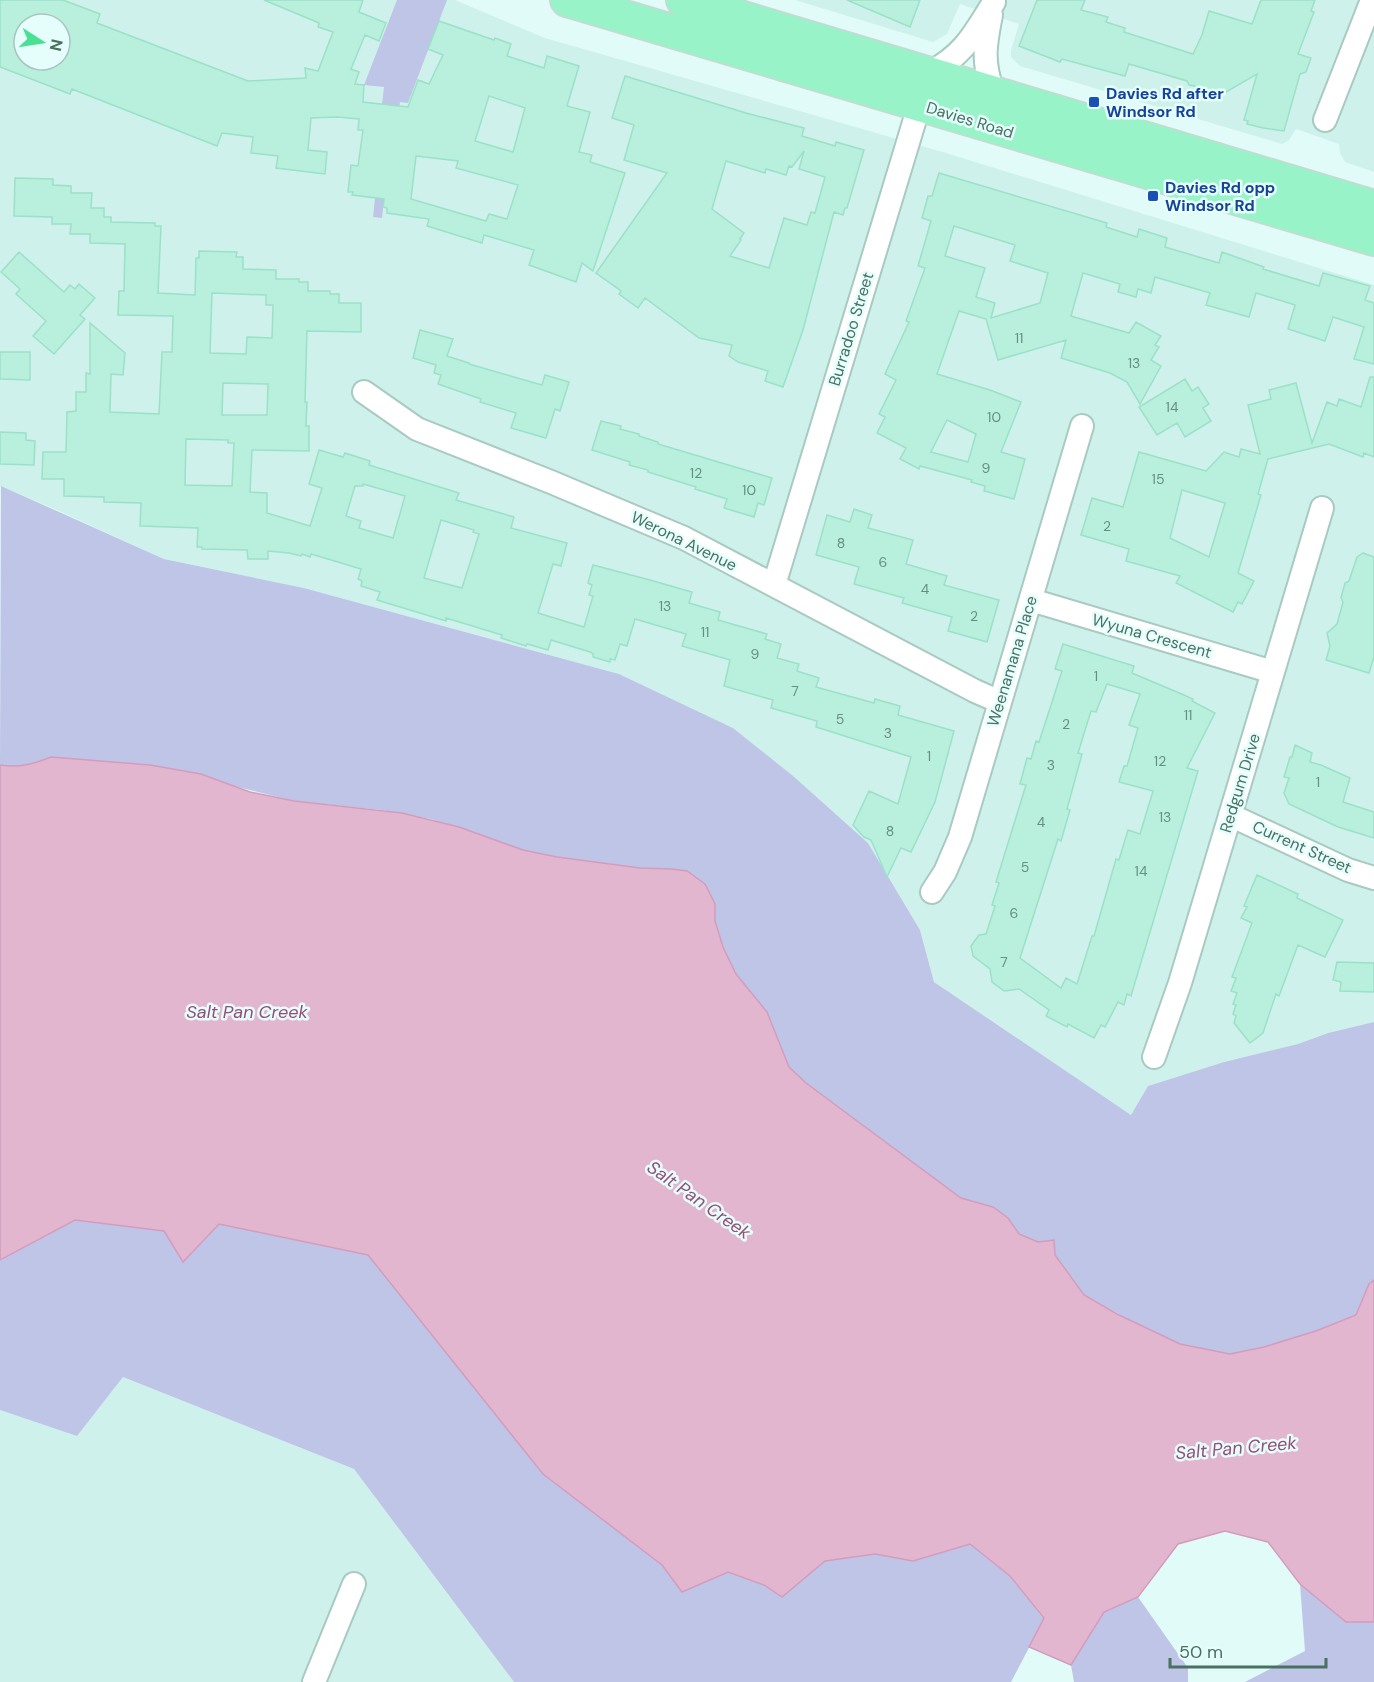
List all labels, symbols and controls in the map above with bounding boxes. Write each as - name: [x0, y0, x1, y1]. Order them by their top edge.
- north arrow: [12, 12, 72, 72]
- text: N: [45, 37, 68, 53]
- place label: Davies Rd after Windsor Rd: [1106, 83, 1224, 122]
- marker: Davies Rd after Windsor Rd: [1087, 95, 1101, 109]
- street label: Davies Road: [924, 97, 1016, 143]
- place label: Davies Rd opp Windsor Rd: [1165, 177, 1275, 216]
- marker: Davies Rd opp Windsor Rd: [1146, 189, 1160, 203]
- street label: Burradoo Street: [824, 270, 878, 388]
- house number: 11: [1015, 329, 1023, 347]
- house number: 13: [1128, 354, 1140, 372]
- house number: 14: [1166, 398, 1179, 416]
- house number: 10: [987, 408, 1001, 426]
- house number: 9: [982, 459, 991, 477]
- house number: 12: [690, 464, 702, 482]
- house number: 15: [1152, 470, 1164, 488]
- house number: 10: [742, 481, 756, 499]
- street label: Werona Avenue: [628, 506, 740, 576]
- house number: 2: [1103, 517, 1111, 535]
- house number: 8: [837, 534, 845, 552]
- house number: 6: [879, 553, 887, 571]
- house number: 4: [921, 580, 930, 598]
- street label: Weenamana Place: [982, 593, 1042, 729]
- house number: 13: [659, 597, 671, 615]
- house number: 2: [970, 607, 978, 625]
- street label: Wyuna Crescent: [1090, 609, 1214, 663]
- house number: 11: [701, 623, 709, 641]
- house number: 9: [751, 645, 760, 663]
- house number: 1: [1094, 667, 1098, 685]
- house number: 7: [791, 682, 799, 700]
- house number: 11: [1184, 706, 1192, 724]
- house number: 5: [836, 710, 844, 728]
- house number: 2: [1062, 715, 1070, 733]
- house number: 3: [884, 724, 892, 742]
- street label: Redgum Drive: [1215, 731, 1265, 835]
- house number: 1: [927, 747, 931, 765]
- house number: 12: [1154, 752, 1166, 770]
- house number: 3: [1047, 756, 1055, 774]
- house number: 1: [1316, 773, 1320, 791]
- house number: 13: [1159, 808, 1171, 826]
- house number: 4: [1037, 813, 1046, 831]
- street label: Current Street: [1249, 816, 1355, 878]
- house number: 8: [886, 822, 894, 840]
- house number: 5: [1021, 858, 1029, 876]
- house number: 14: [1135, 862, 1148, 880]
- house number: 6: [1010, 904, 1018, 922]
- house number: 7: [1000, 953, 1008, 971]
- water label: Salt Pan Creek: [186, 1000, 308, 1024]
- water label: Salt Pan Creek: [642, 1155, 756, 1245]
- water label: Salt Pan Creek: [1174, 1431, 1298, 1465]
- scale bar: [1170, 1631, 1326, 1669]
- text: 50 m: [1179, 1640, 1223, 1664]

